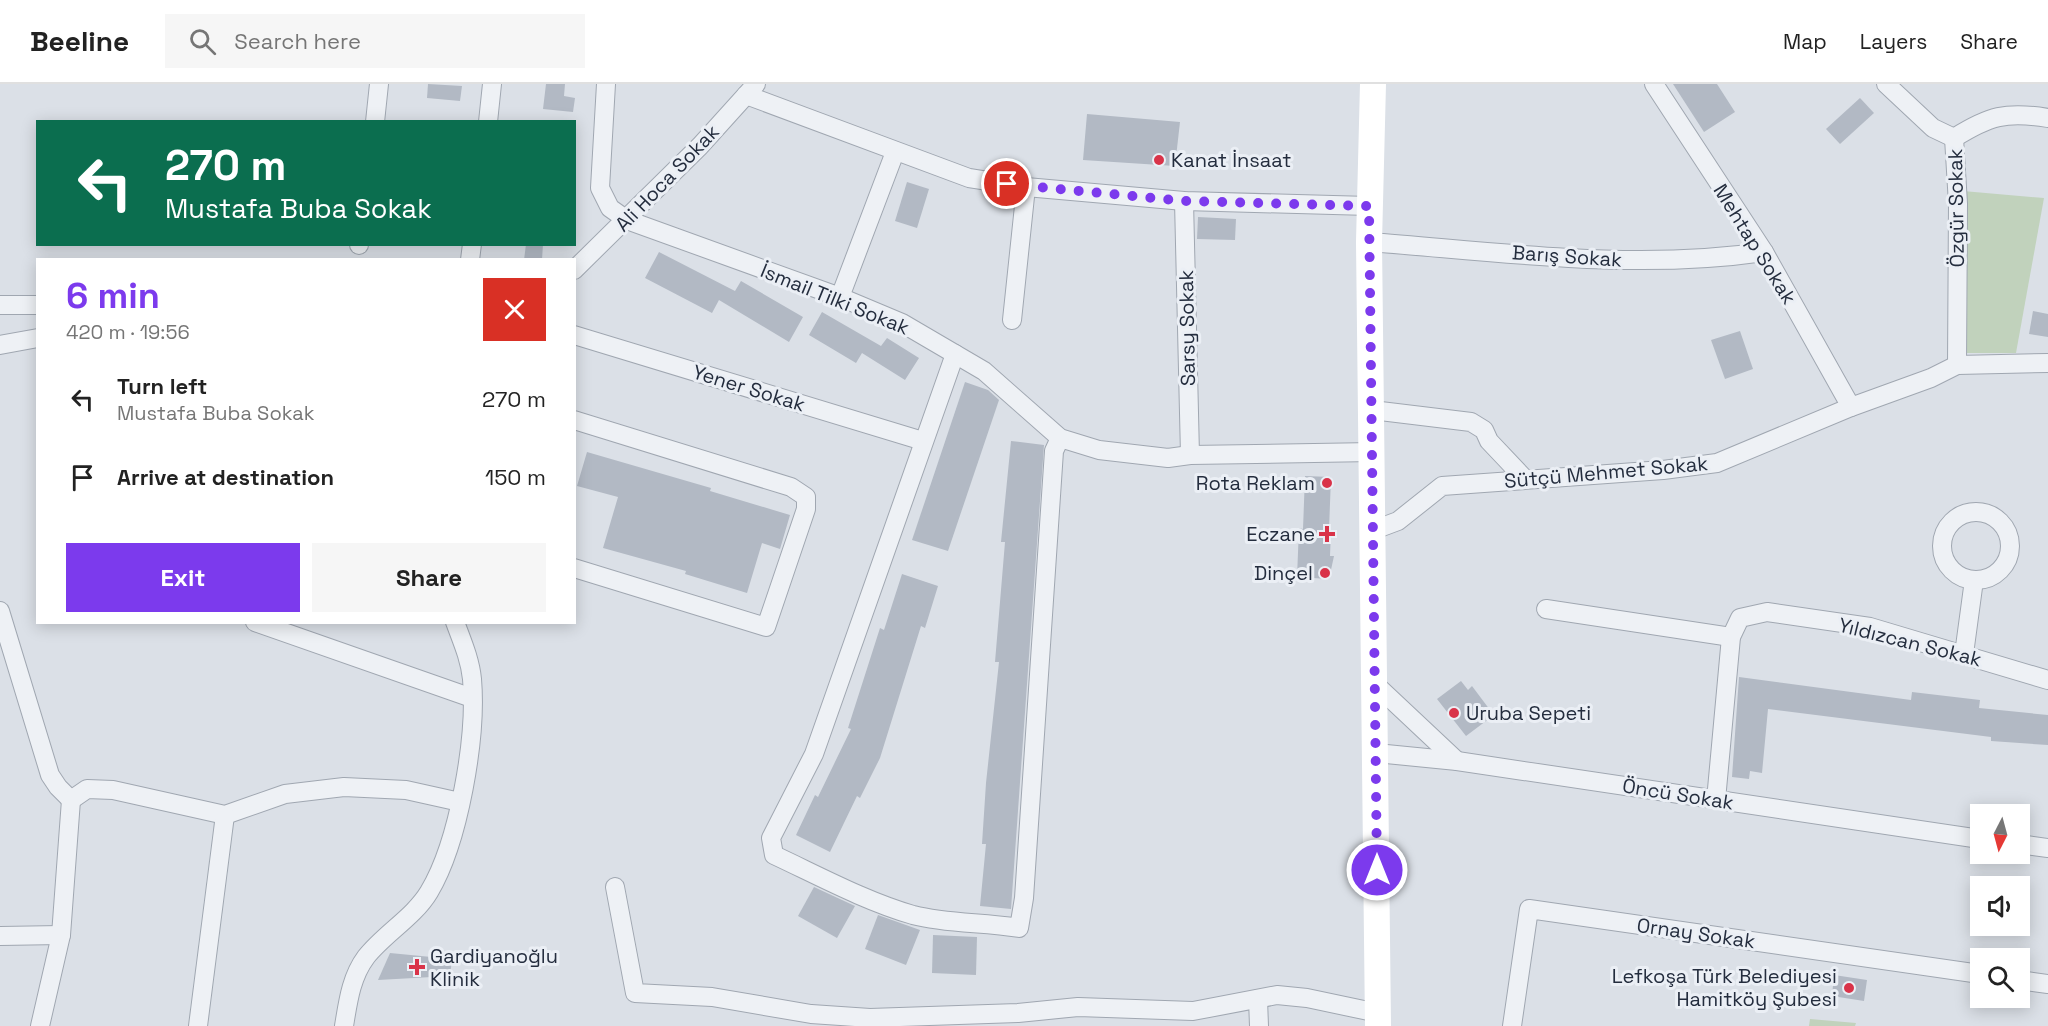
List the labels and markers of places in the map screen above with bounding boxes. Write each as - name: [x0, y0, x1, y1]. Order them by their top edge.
- place label: Kanat İnsaat: [1171, 147, 1291, 173]
- marker: Kanat İnsaat: [1152, 153, 1166, 167]
- pin: [981, 158, 1032, 209]
- place label: Rota Reklam: [1196, 470, 1315, 496]
- marker: Rota Reklam: [1320, 476, 1334, 490]
- place label: Eczane: [1246, 521, 1315, 547]
- marker: Eczane: [1320, 527, 1334, 541]
- place label: Dinçel: [1254, 560, 1313, 586]
- marker: Dinçel: [1318, 566, 1332, 580]
- place label: Uruba Sepeti: [1466, 700, 1591, 726]
- marker: Uruba Sepeti: [1447, 706, 1461, 720]
- place label: Gardiyanoğlu Klinik: [430, 943, 558, 992]
- marker: Gardiyanoğlu Klinik: [408, 958, 426, 976]
- place label: Lefkoşa Türk Belediyesi Hamitköy Şubesi: [1612, 963, 1837, 1012]
- marker: Lefkoşa Türk Belediyesi Hamitköy Şubesi: [1842, 981, 1856, 995]

